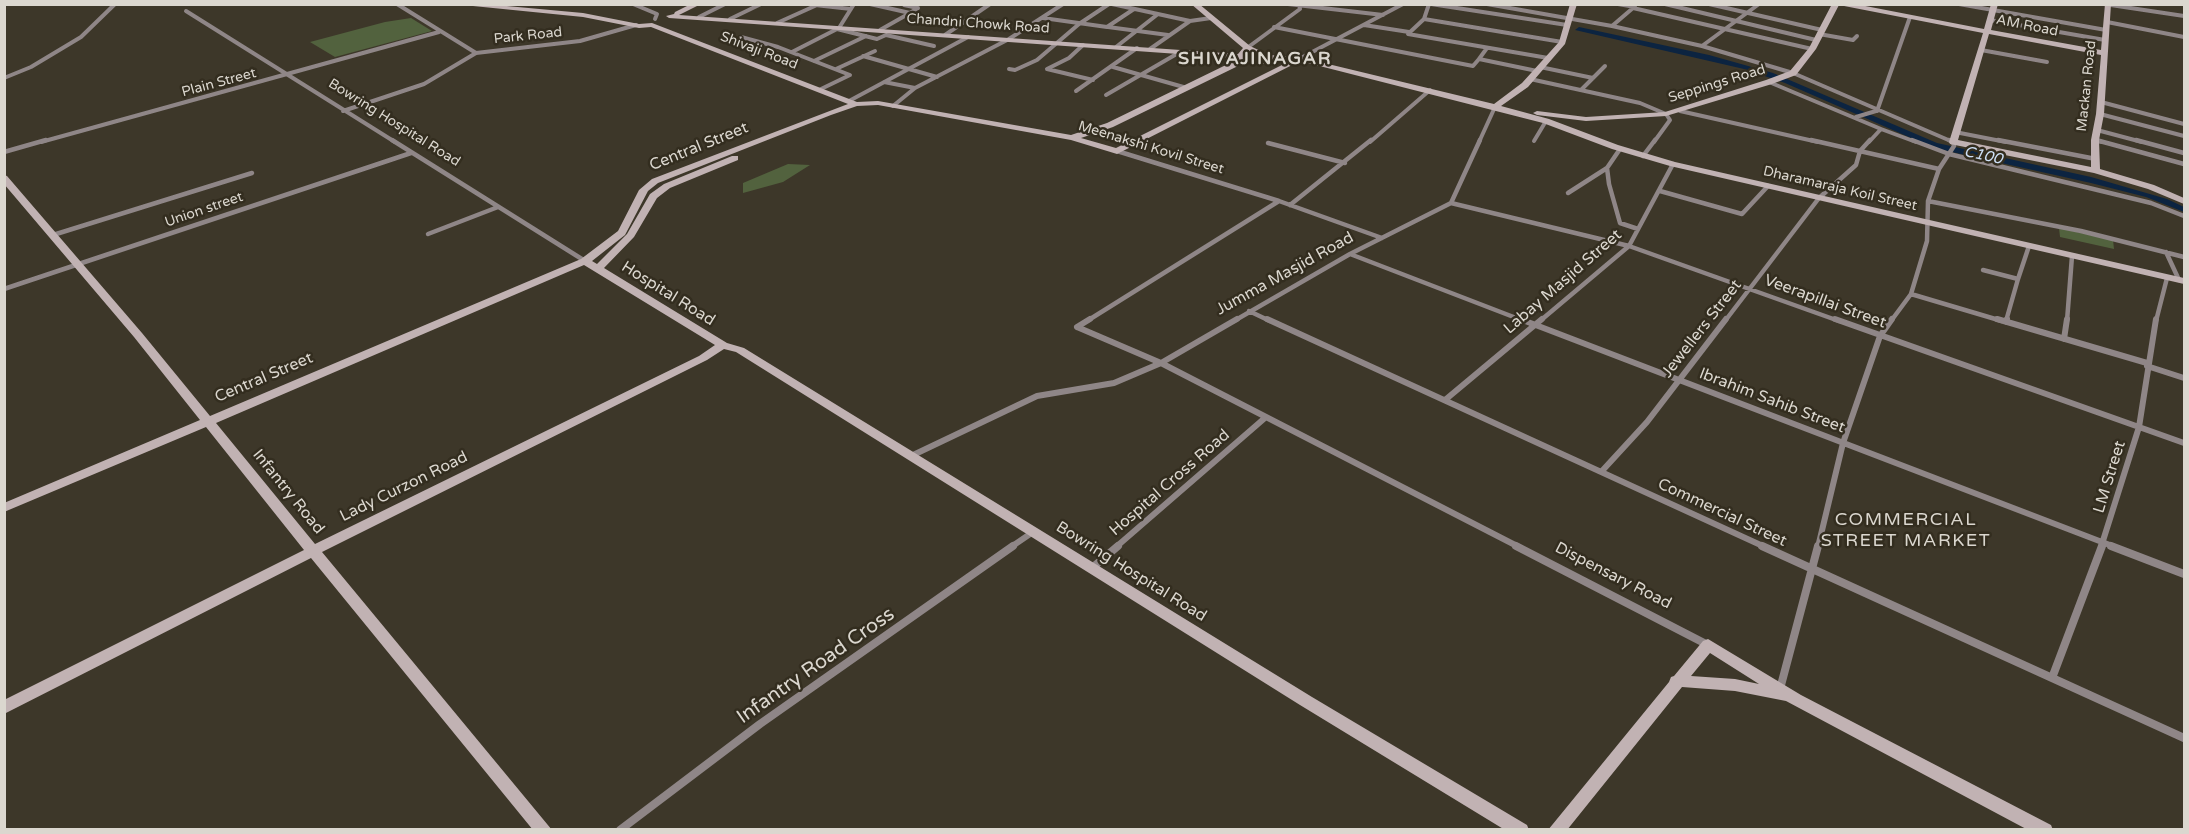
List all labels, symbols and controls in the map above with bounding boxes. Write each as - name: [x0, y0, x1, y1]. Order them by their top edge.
- street label: Chandni Chowk Road: [906, 11, 1050, 37]
- street label: AM Road: [1995, 12, 2059, 40]
- street label: Park Road: [493, 24, 563, 48]
- street label: Shivaji Road: [718, 29, 800, 73]
- street label: Mackan Road: [2074, 40, 2100, 132]
- district label: SHIVAJINAGAR: [1178, 48, 1332, 70]
- street label: Seppings Road: [1666, 61, 1768, 107]
- street label: Plain Street: [180, 65, 258, 101]
- street label: Bowring Hospital Road: [325, 75, 463, 171]
- street label: Meenakshi Kovil Street: [1076, 118, 1226, 178]
- street label: Central Street: [647, 119, 751, 175]
- water label: C100: [1962, 143, 2004, 169]
- street label: Dharamaraja Koil Street: [1761, 163, 1919, 215]
- street label: Union street: [163, 189, 245, 231]
- street label: Labay Masjid Street: [1500, 226, 1626, 338]
- street label: Jumma Masjid Road: [1213, 228, 1357, 320]
- street label: Hospital Road: [618, 258, 718, 330]
- street label: Veerapillai Street: [1761, 271, 1889, 333]
- street label: Jewellers Street: [1658, 276, 1746, 382]
- street label: Central Street: [212, 349, 316, 407]
- street label: Ibrahim Sahib Street: [1696, 364, 1848, 438]
- street label: Hospital Cross Road: [1106, 426, 1234, 540]
- street label: LM Street: [2090, 439, 2130, 515]
- street label: Infantry Road: [248, 446, 328, 538]
- street label: Lady Curzon Road: [337, 448, 471, 526]
- street label: Commercial Street: [1654, 475, 1790, 551]
- district label: COMMERCIAL STREET MARKET: [1821, 509, 1991, 552]
- street label: Bowring Hospital Road: [1052, 518, 1210, 626]
- street label: Dispensary Road: [1552, 538, 1674, 614]
- street label: Infantry Road Cross: [732, 603, 900, 729]

